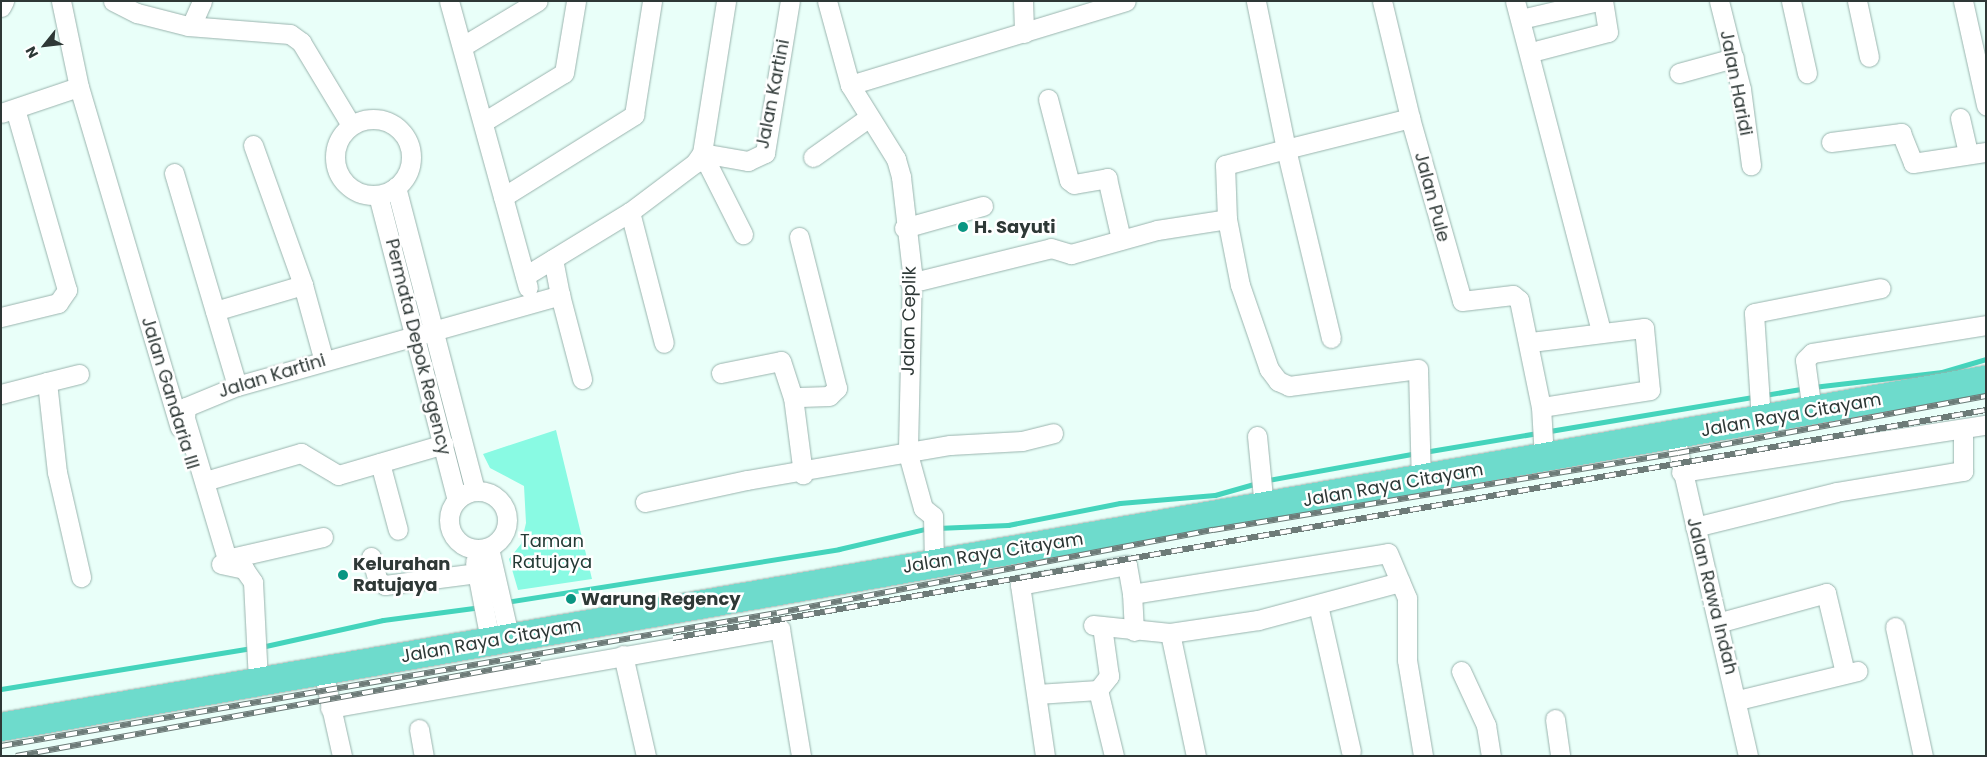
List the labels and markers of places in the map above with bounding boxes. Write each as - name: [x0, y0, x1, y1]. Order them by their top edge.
- place label: H. Sayuti: [974, 216, 1055, 238]
- marker: H. Sayuti: [956, 220, 970, 234]
- place label: Kelurahan Ratujaya: [353, 554, 450, 596]
- marker: Kelurahan Ratujaya: [337, 569, 349, 581]
- place label: Warung Regency: [581, 588, 741, 610]
- marker: Warung Regency: [565, 593, 577, 605]

